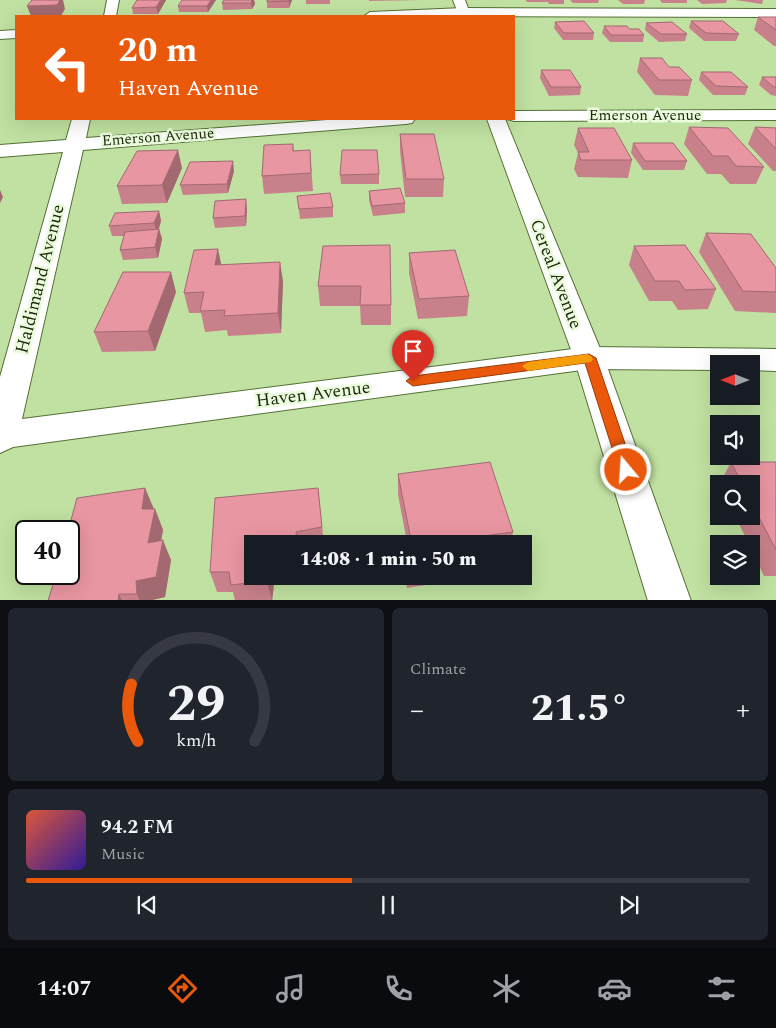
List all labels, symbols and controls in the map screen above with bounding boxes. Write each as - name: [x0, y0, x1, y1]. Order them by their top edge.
- text: 20 m: [118, 24, 198, 77]
- icon: left: [35, 35, 100, 100]
- text: Haven Avenue: [118, 72, 259, 105]
- street label: Emerson Avenue: [589, 104, 701, 127]
- street label: Emerson Avenue: [101, 122, 215, 152]
- street label: Haldimand Avenue: [8, 202, 72, 356]
- street label: Cereal Avenue: [523, 215, 589, 333]
- pin: [392, 330, 434, 381]
- icon: arrive: [399, 337, 427, 365]
- north arrow: [710, 355, 760, 405]
- map controls: [710, 355, 760, 585]
- street label: Haven Avenue: [254, 374, 372, 414]
- button: sound: [710, 415, 760, 465]
- position arrow: [599, 443, 651, 495]
- button: search: [710, 475, 760, 525]
- speed limit sign: 40: [15, 520, 80, 585]
- button: layers: [710, 535, 760, 585]
- text: 14:08 · 1 min · 50 m: [299, 545, 477, 574]
- text: Climate: [410, 657, 466, 681]
- text: 29: [167, 665, 225, 744]
- text: 21.5°: [531, 680, 629, 738]
- text: −: [410, 689, 424, 732]
- text: +: [736, 689, 750, 732]
- text: km/h: [176, 727, 216, 754]
- text: 94.2 FM: [101, 813, 174, 842]
- text: Music: [101, 842, 145, 866]
- icon: previous: [133, 891, 161, 919]
- icon: pause: [374, 891, 402, 919]
- icon: next: [615, 891, 643, 919]
- icon: directions: [165, 971, 200, 1006]
- icon: music: [273, 971, 308, 1006]
- icon: phone: [381, 971, 416, 1006]
- icon: climate: [489, 971, 524, 1006]
- icon: car: [597, 971, 632, 1006]
- icon: filters: [704, 971, 739, 1006]
- text: 14:07: [36, 972, 92, 1005]

